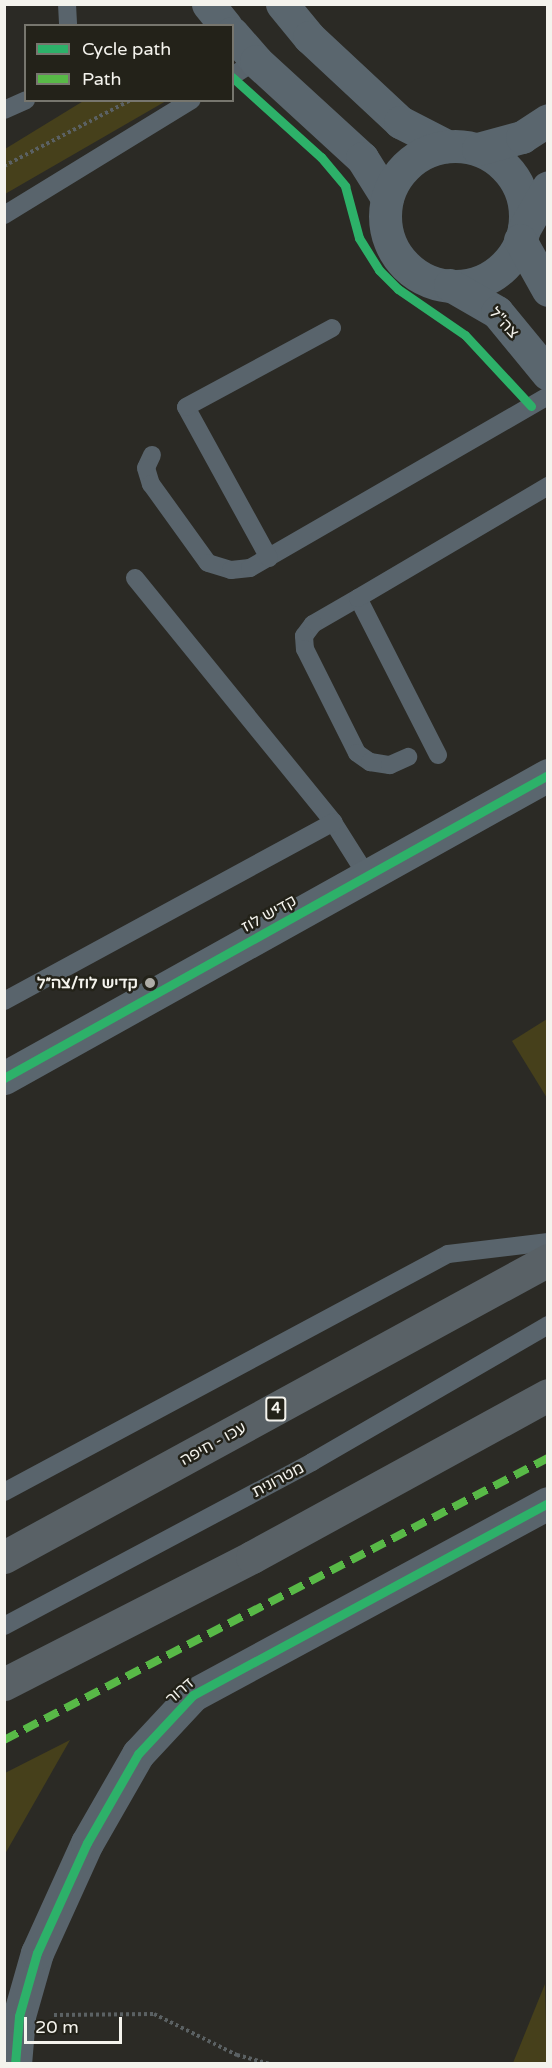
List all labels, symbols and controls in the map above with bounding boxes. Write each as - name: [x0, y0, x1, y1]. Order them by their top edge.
- legend: [24, 24, 234, 102]
- text: Cycle path: [82, 38, 171, 60]
- text: Path: [82, 68, 121, 90]
- street label: צה"ל: [485, 303, 523, 343]
- street label: קדיש לוז: [238, 891, 300, 937]
- place label: קדיש לוז/צה״ל: [37, 973, 138, 993]
- marker: קדיש לוז/צה״ל: [143, 976, 157, 990]
- road number: 4: [264, 1397, 288, 1421]
- street label: עכו - חיפה: [176, 1418, 250, 1470]
- street label: מטרונית: [249, 1458, 307, 1502]
- street label: דרור: [162, 1673, 198, 1709]
- scale bar: [27, 2005, 124, 2043]
- text: 20 m: [35, 2016, 79, 2038]

